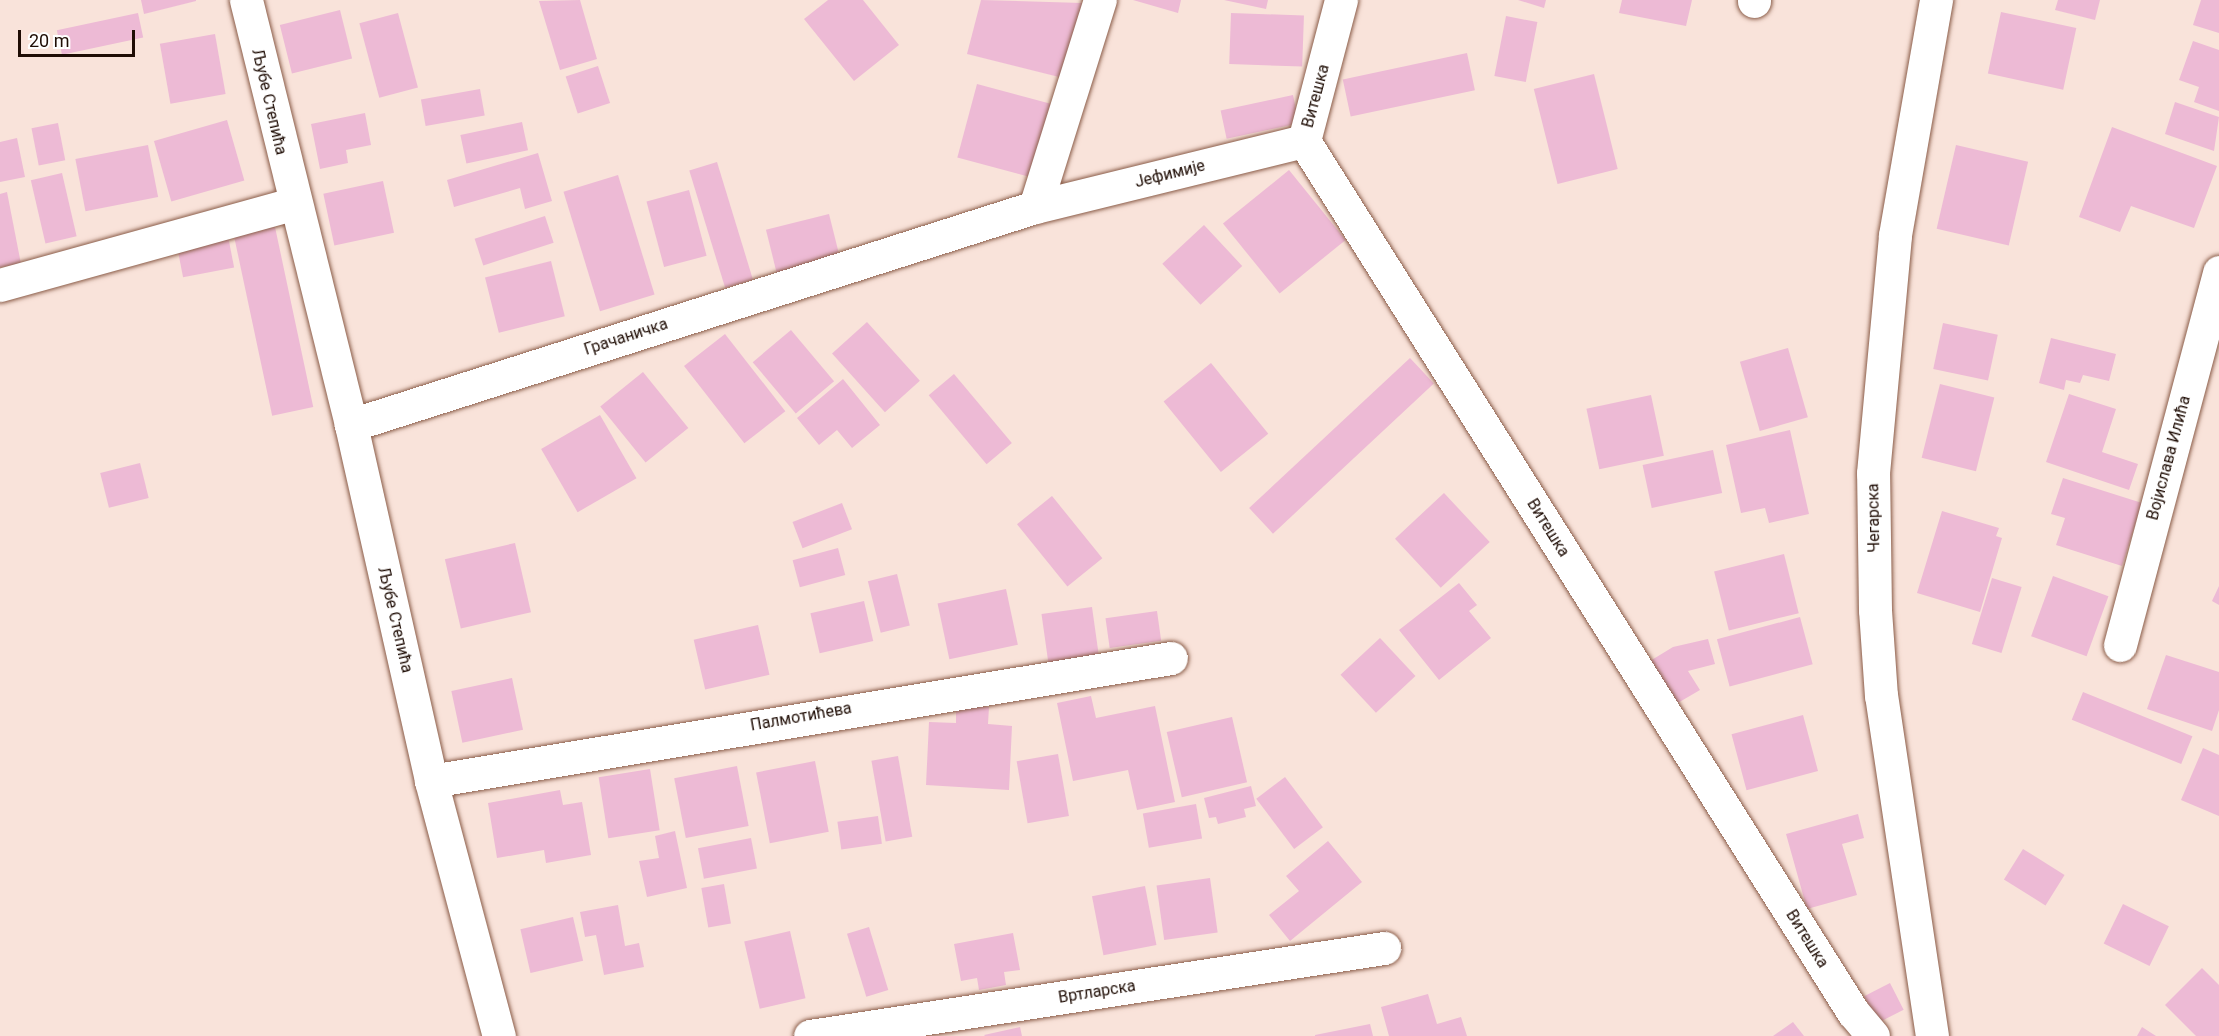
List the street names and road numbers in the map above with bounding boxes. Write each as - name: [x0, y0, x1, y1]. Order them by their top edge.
- street label: Љубе Степића: [247, 47, 291, 157]
- street label: Витешка: [1298, 62, 1334, 130]
- street label: Јефимије: [1133, 156, 1207, 192]
- street label: Грачаничка: [582, 314, 670, 360]
- street label: Војислава Илића: [2143, 394, 2195, 522]
- street label: Чегарска: [1864, 483, 1884, 553]
- street label: Витешка: [1523, 495, 1573, 561]
- street label: Љубе Степића: [373, 565, 417, 675]
- street label: Палмотићева: [749, 699, 853, 735]
- street label: Витешка: [1782, 906, 1832, 972]
- street label: Вртларска: [1057, 976, 1137, 1008]

